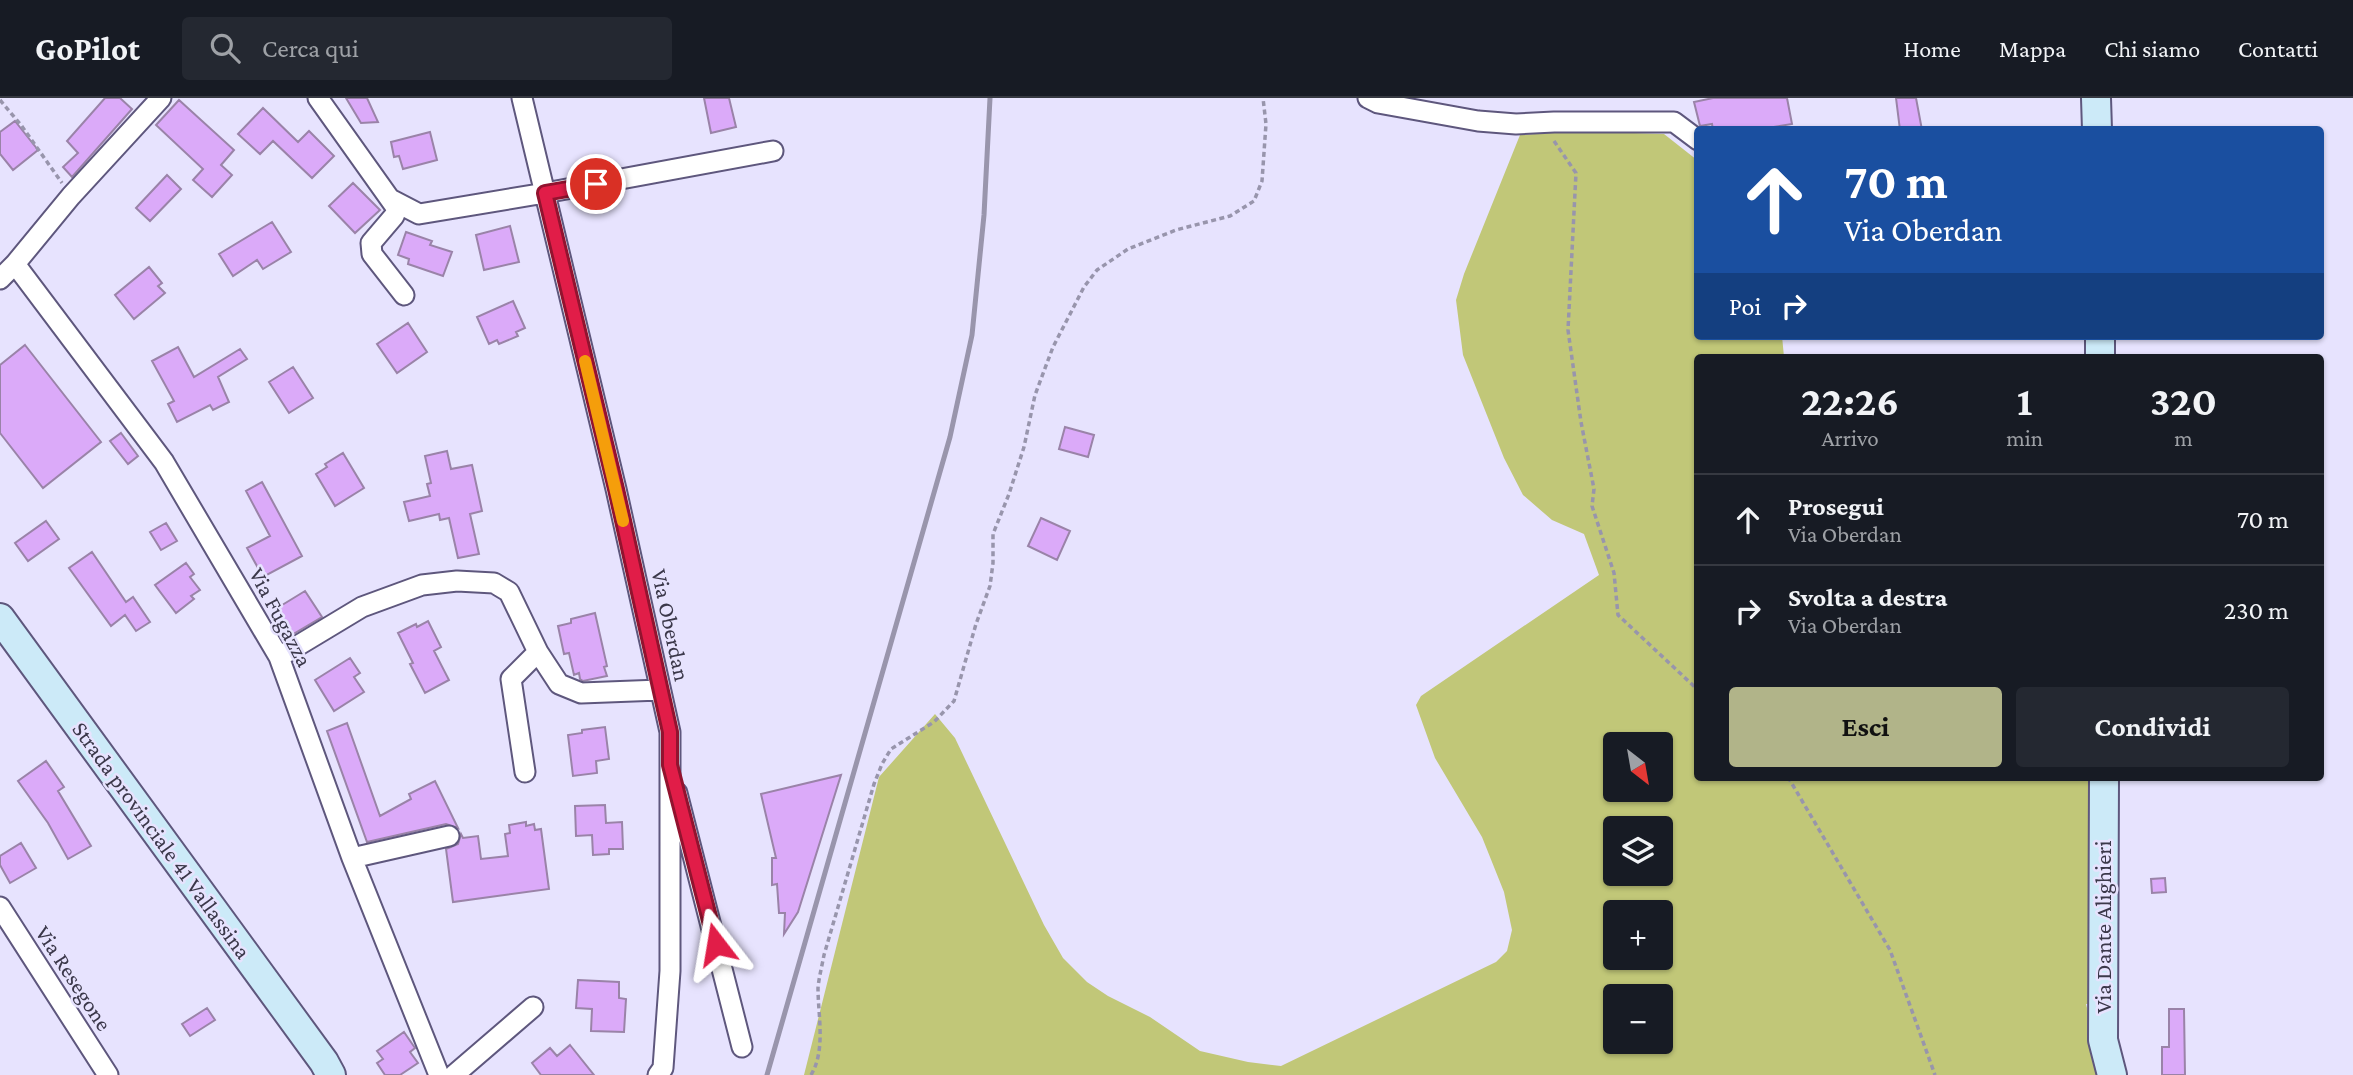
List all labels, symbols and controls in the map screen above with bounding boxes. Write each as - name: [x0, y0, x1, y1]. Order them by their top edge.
- search box: [182, 17, 672, 80]
- icon: search: [206, 29, 244, 67]
- text: GoPilot: [35, 30, 140, 67]
- text: Cerca qui: [262, 34, 359, 63]
- text: Home: [1903, 35, 1961, 62]
- text: Mappa: [1999, 35, 2066, 62]
- text: Chi siamo: [2104, 35, 2200, 62]
- text: Contatti: [2238, 35, 2318, 62]
- pin: [566, 154, 626, 214]
- icon: ahead: [1729, 154, 1820, 245]
- text: 70 m: [1844, 154, 1948, 209]
- icon: arrive: [577, 165, 615, 203]
- text: Via Oberdan: [1844, 212, 2002, 248]
- icon: right: [1775, 287, 1813, 325]
- text: Poi: [1729, 292, 1761, 321]
- text: 22:26: [1801, 377, 1899, 424]
- text: 1: [2017, 377, 2032, 424]
- text: 320: [2150, 377, 2217, 424]
- text: Arrivo: [1821, 425, 1879, 451]
- text: min: [2006, 425, 2043, 451]
- text: m: [2174, 425, 2193, 451]
- text: Prosegui: [1788, 492, 1884, 521]
- icon: ahead: [1729, 501, 1767, 539]
- text: 70 m: [2237, 505, 2289, 534]
- text: Via Oberdan: [1788, 521, 1902, 547]
- street label: Via Fugazza: [244, 563, 318, 671]
- street label: Via Oberdan: [646, 567, 696, 683]
- text: Svolta a destra: [1788, 583, 1947, 612]
- icon: right: [1729, 592, 1767, 630]
- text: 230 m: [2224, 596, 2289, 625]
- text: Via Oberdan: [1788, 612, 1902, 638]
- button: Esci: [1729, 687, 2002, 767]
- button: Condividi: [2016, 687, 2289, 767]
- street label: Strada provinciale 41 Vallassina: [67, 716, 257, 964]
- north arrow: [1603, 732, 1673, 802]
- map controls: [1603, 732, 1673, 1054]
- button: layers: [1603, 816, 1673, 886]
- street label: Via Dante Alighieri: [2090, 841, 2116, 1013]
- button: +: [1603, 900, 1673, 970]
- position arrow: [679, 907, 753, 981]
- street label: Via Resegone: [30, 920, 118, 1036]
- button: −: [1603, 984, 1673, 1054]

